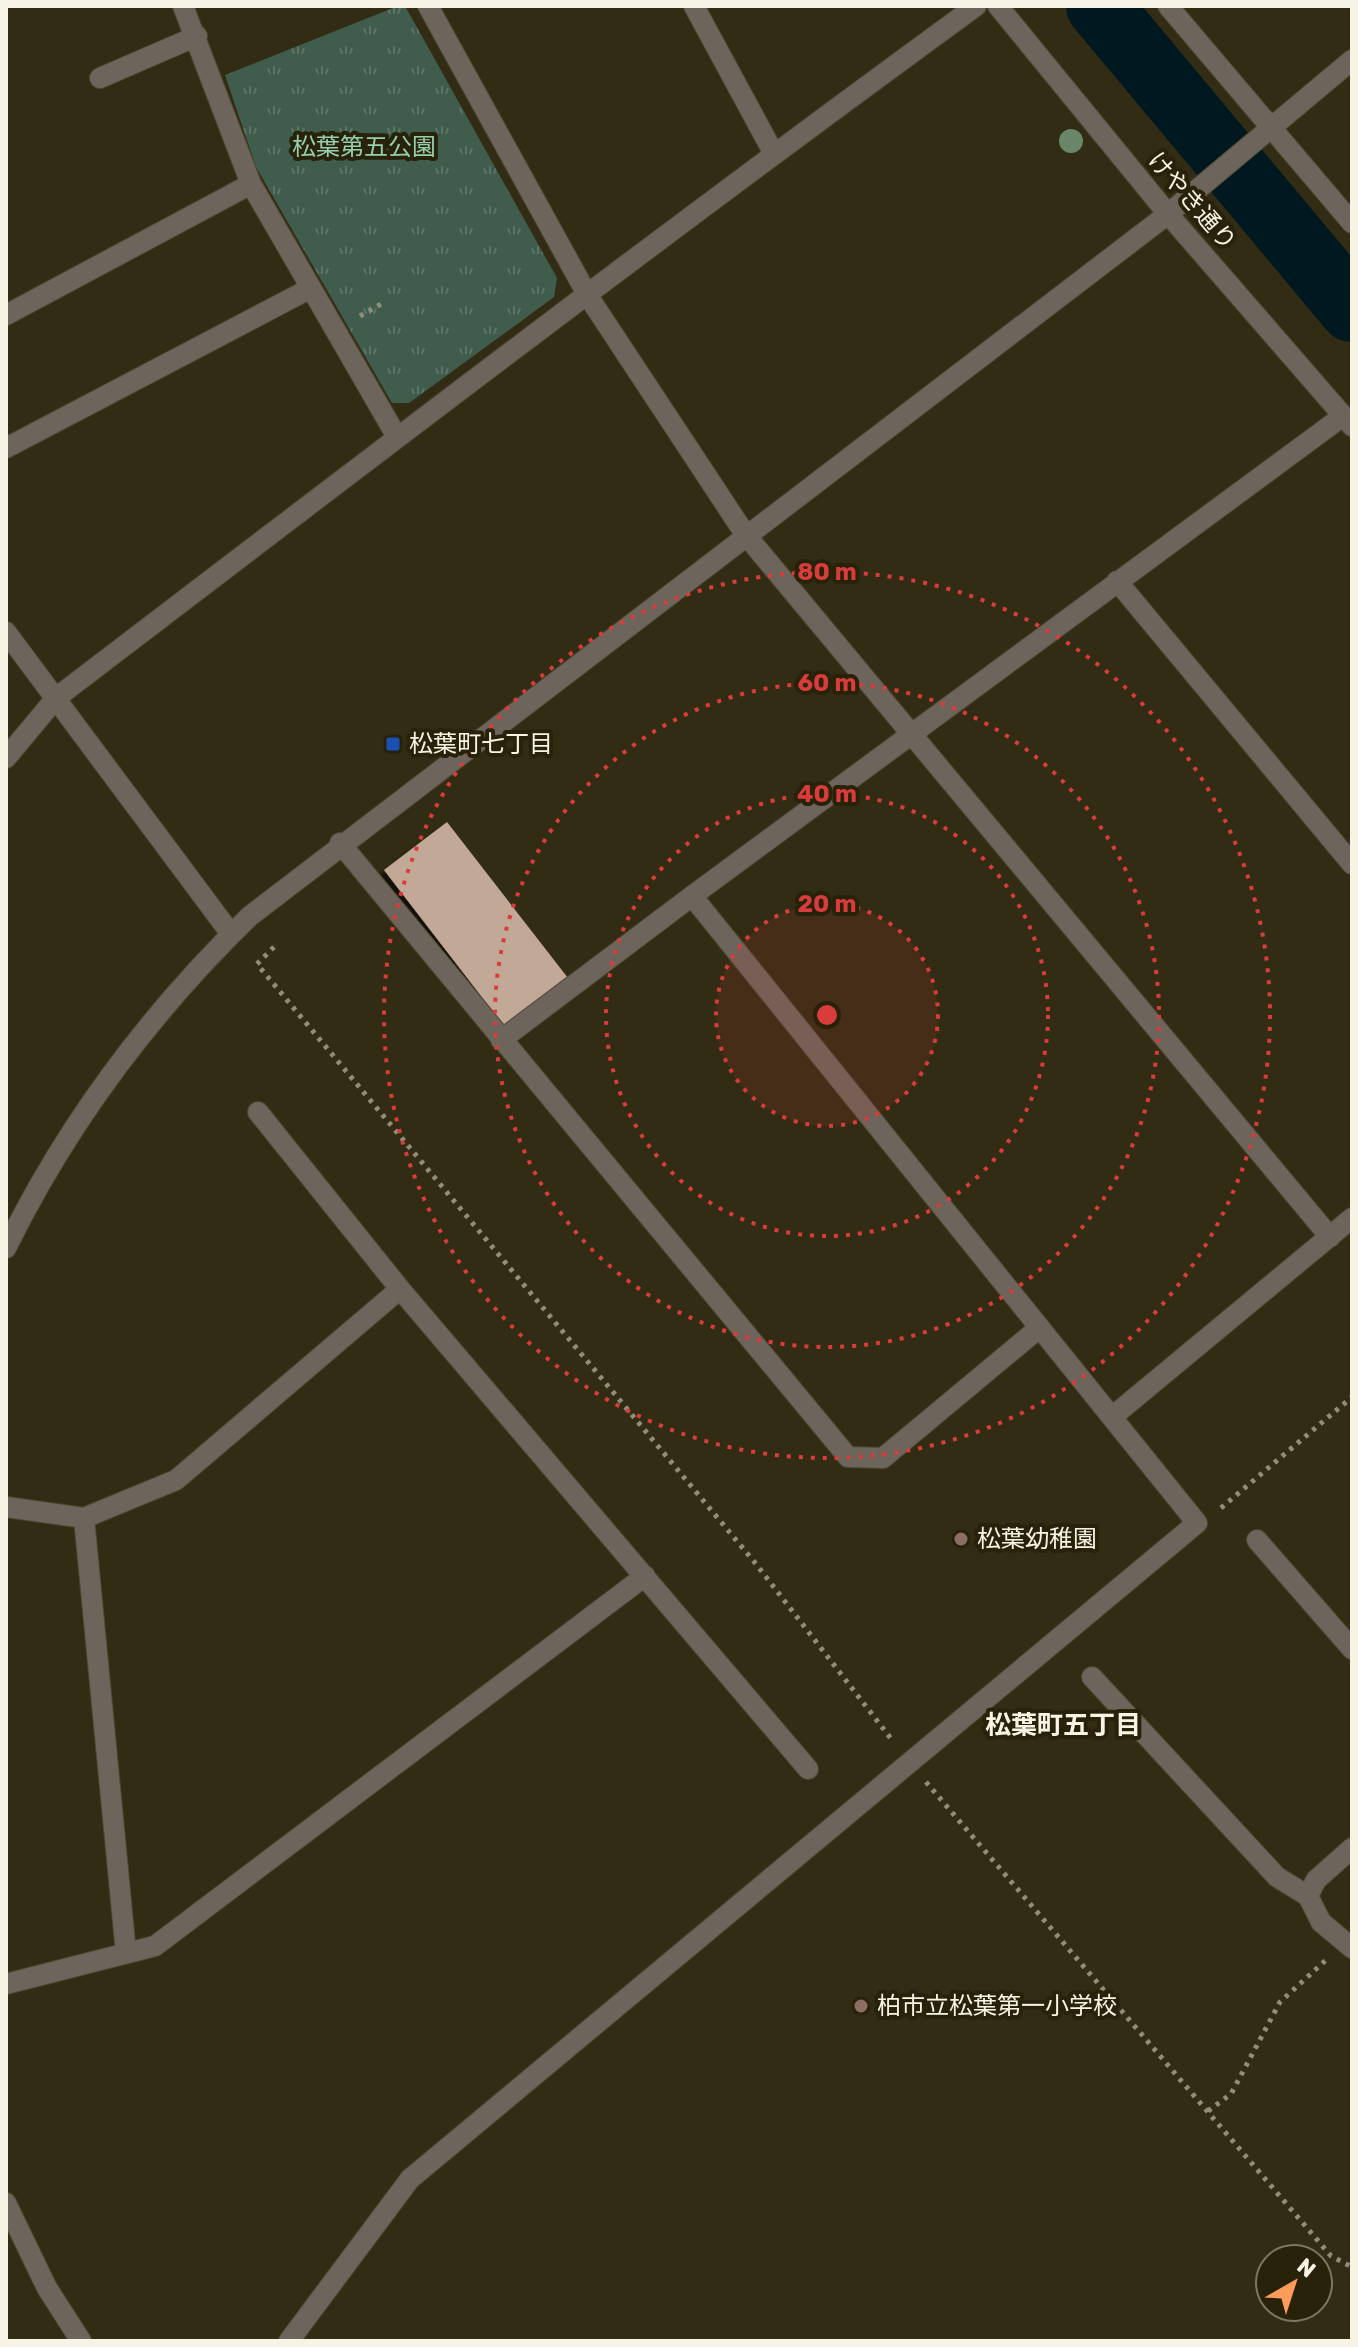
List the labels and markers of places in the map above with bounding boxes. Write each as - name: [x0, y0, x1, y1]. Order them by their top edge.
- place label: 松葉町七丁目: [409, 730, 553, 758]
- marker: 松葉町七丁目: [384, 735, 402, 753]
- centre of rings: [813, 1001, 841, 1029]
- place label: 松葉幼稚園: [977, 1525, 1097, 1553]
- marker: 松葉幼稚園: [952, 1530, 970, 1548]
- place label: 柏市立松葉第一小学校: [877, 1992, 1117, 2020]
- marker: 柏市立松葉第一小学校: [852, 1997, 870, 2015]

